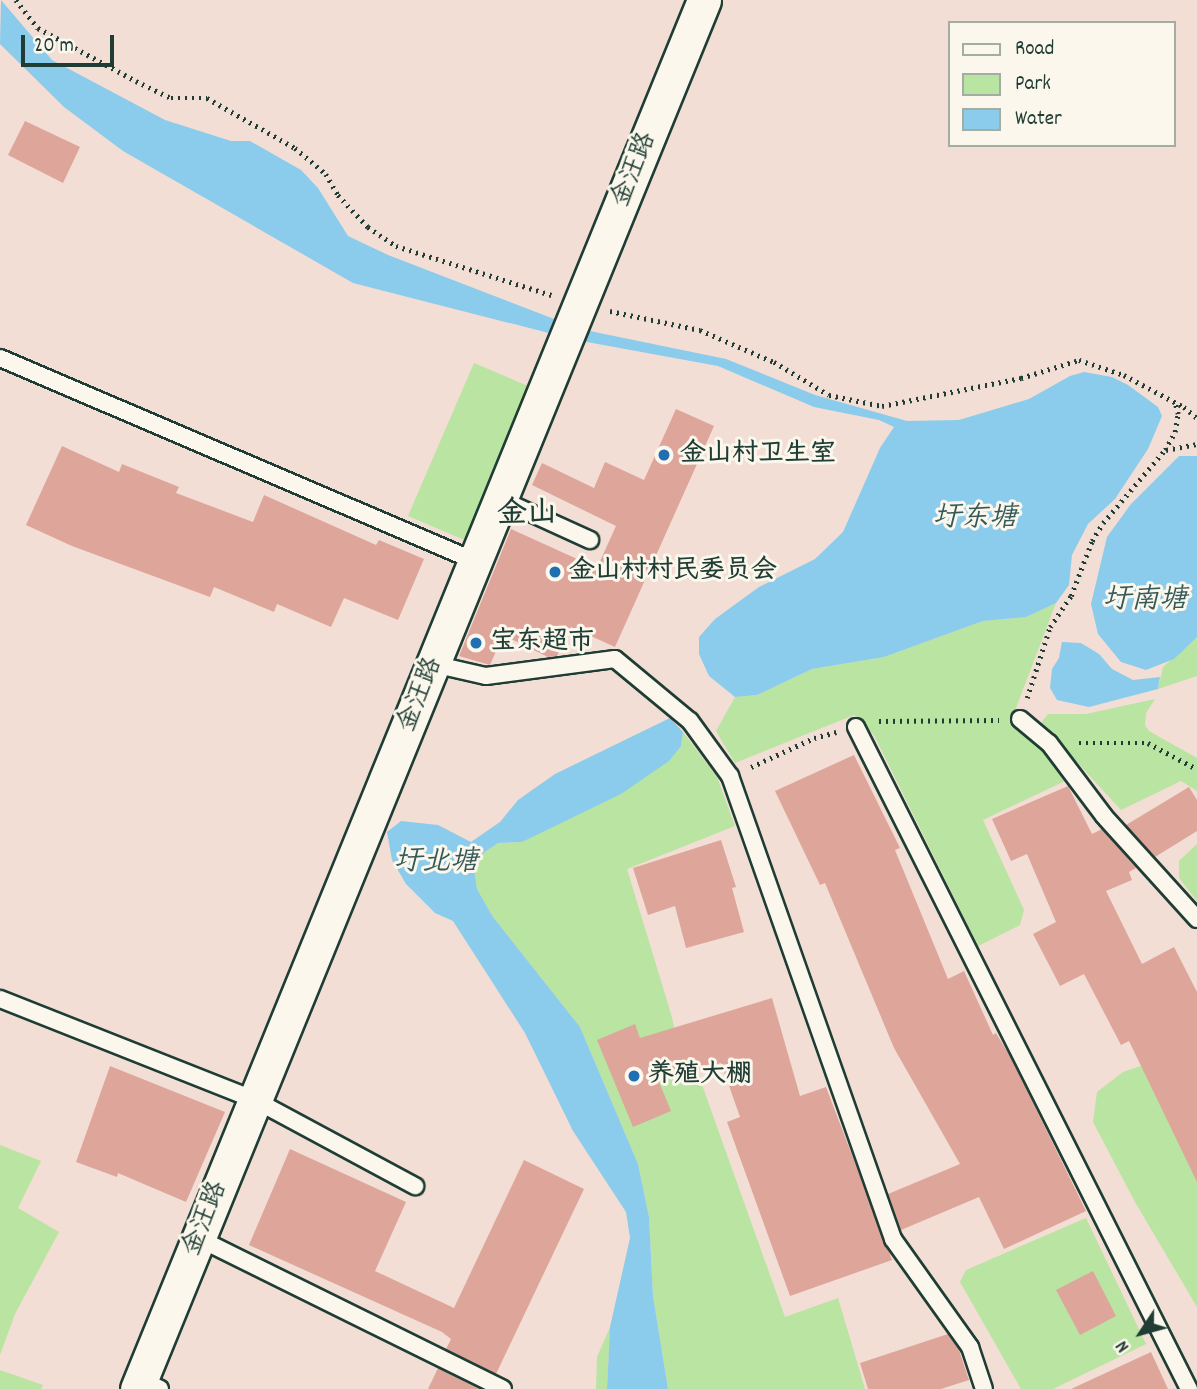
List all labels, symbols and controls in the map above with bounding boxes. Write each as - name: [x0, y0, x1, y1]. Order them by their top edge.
- scale bar: [24, 21, 117, 65]
- legend: [948, 21, 1176, 147]
- text: 20 m: [34, 32, 74, 62]
- text: Road: [1015, 35, 1054, 65]
- text: Park: [1015, 70, 1051, 100]
- text: Water: [1015, 105, 1062, 135]
- street label: 金汪路: [606, 128, 664, 212]
- place label: 金山村卫生室: [680, 439, 836, 471]
- marker: 金山村卫生室: [654, 445, 674, 465]
- district label: 金山: [497, 498, 557, 534]
- water label: 圩东塘: [933, 503, 1017, 537]
- place label: 金山村村民委员会: [569, 556, 777, 588]
- marker: 金山村村民委员会: [547, 564, 563, 580]
- water label: 圩南塘: [1103, 585, 1187, 619]
- place label: 宝东超市: [490, 627, 594, 659]
- marker: 宝东超市: [468, 635, 484, 651]
- street label: 金汪路: [392, 653, 450, 737]
- water label: 圩北塘: [394, 847, 478, 881]
- place label: 养殖大棚: [648, 1060, 752, 1092]
- marker: 养殖大棚: [626, 1068, 642, 1084]
- street label: 金汪路: [177, 1177, 235, 1261]
- north arrow: [1106, 1298, 1176, 1368]
- text: N: [1110, 1334, 1137, 1357]

